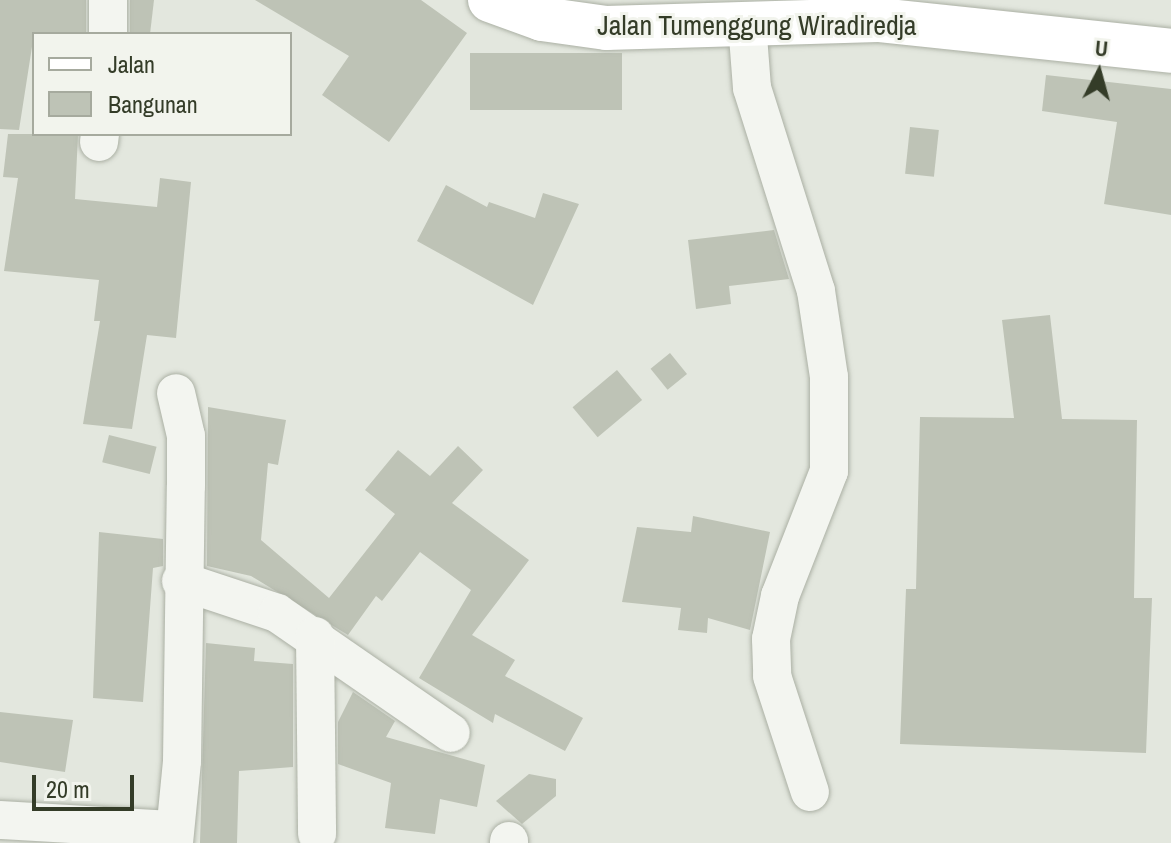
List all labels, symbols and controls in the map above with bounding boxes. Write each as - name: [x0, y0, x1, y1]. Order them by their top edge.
- street label: Jalan Tumenggung Wiradiredja: [597, 8, 917, 42]
- legend: [32, 32, 292, 136]
- north arrow: [1059, 32, 1139, 112]
- text: U: [1093, 33, 1110, 64]
- text: Jalan: [108, 48, 155, 80]
- text: Bangunan: [108, 88, 198, 120]
- scale bar: [36, 759, 138, 809]
- text: 20 m: [46, 773, 90, 805]

